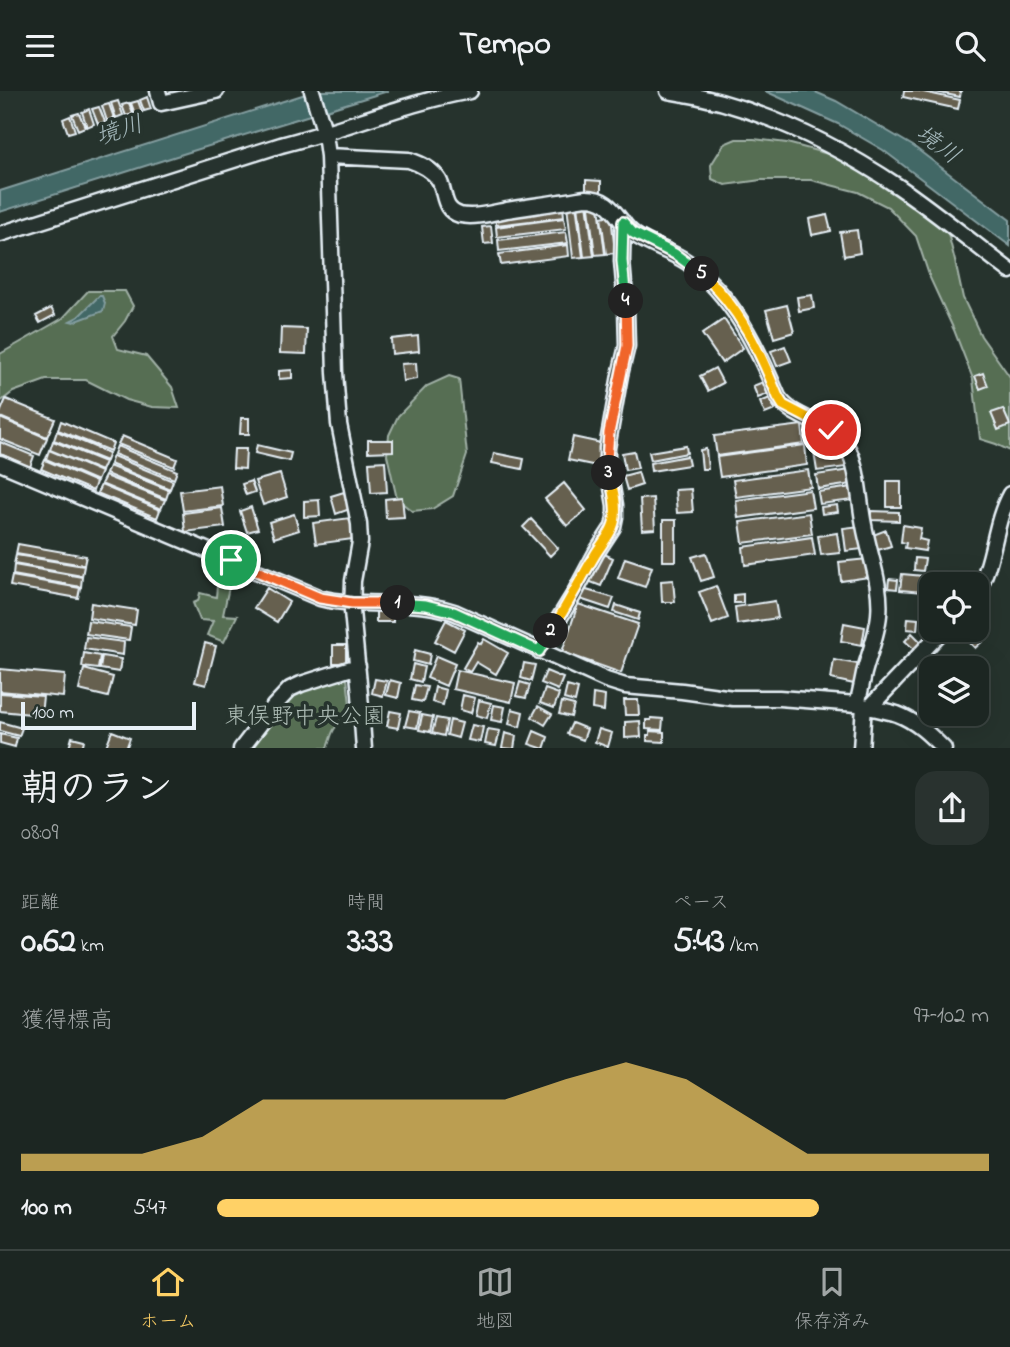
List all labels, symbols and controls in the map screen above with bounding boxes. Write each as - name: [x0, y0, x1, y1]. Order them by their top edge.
- text: Tempo: [459, 22, 551, 69]
- icon: menu: [21, 27, 59, 65]
- icon: search: [951, 27, 989, 65]
- water label: 境川: [92, 108, 148, 156]
- water label: 境川: [907, 118, 967, 174]
- pin: 5: [684, 257, 720, 291]
- text: 5: [696, 260, 707, 287]
- pin: 4: [608, 283, 644, 319]
- text: 4: [622, 287, 629, 314]
- pin: [801, 400, 861, 460]
- icon: check: [812, 411, 850, 449]
- pin: 3: [592, 455, 626, 491]
- text: 3: [605, 459, 612, 486]
- pin: [201, 530, 261, 590]
- icon: arrive: [212, 541, 250, 579]
- map controls: [919, 572, 989, 726]
- button: locate: [919, 572, 989, 642]
- pin: 1: [380, 585, 416, 621]
- text: 1: [394, 589, 401, 616]
- pin: 2: [534, 613, 568, 649]
- text: 2: [546, 617, 555, 644]
- button: layers: [919, 656, 989, 726]
- scale bar: [21, 699, 196, 731]
- text: 100 m: [32, 700, 74, 727]
- park label: 東俣野中央公園: [225, 701, 386, 734]
- text: 朝のラン: [21, 763, 173, 819]
- button: share: [915, 771, 989, 845]
- text: 08:09: [21, 817, 58, 850]
- text: 距離: [21, 890, 59, 917]
- text: 時間: [347, 890, 385, 917]
- text: ペース: [673, 890, 729, 917]
- text: 0.62: [21, 917, 76, 968]
- text: 3:33: [347, 917, 393, 968]
- text: 5:43: [673, 917, 725, 968]
- text: km: [76, 933, 104, 960]
- text: /km: [725, 933, 759, 960]
- text: 97–102 m: [914, 1000, 989, 1033]
- text: 獲得標高: [21, 1005, 113, 1038]
- text: 100 m: [21, 1192, 72, 1225]
- text: 5:47: [133, 1192, 167, 1225]
- tab: ホーム: [140, 1263, 196, 1336]
- tab: 地図: [476, 1263, 514, 1336]
- tab: 保存済み: [794, 1263, 870, 1336]

